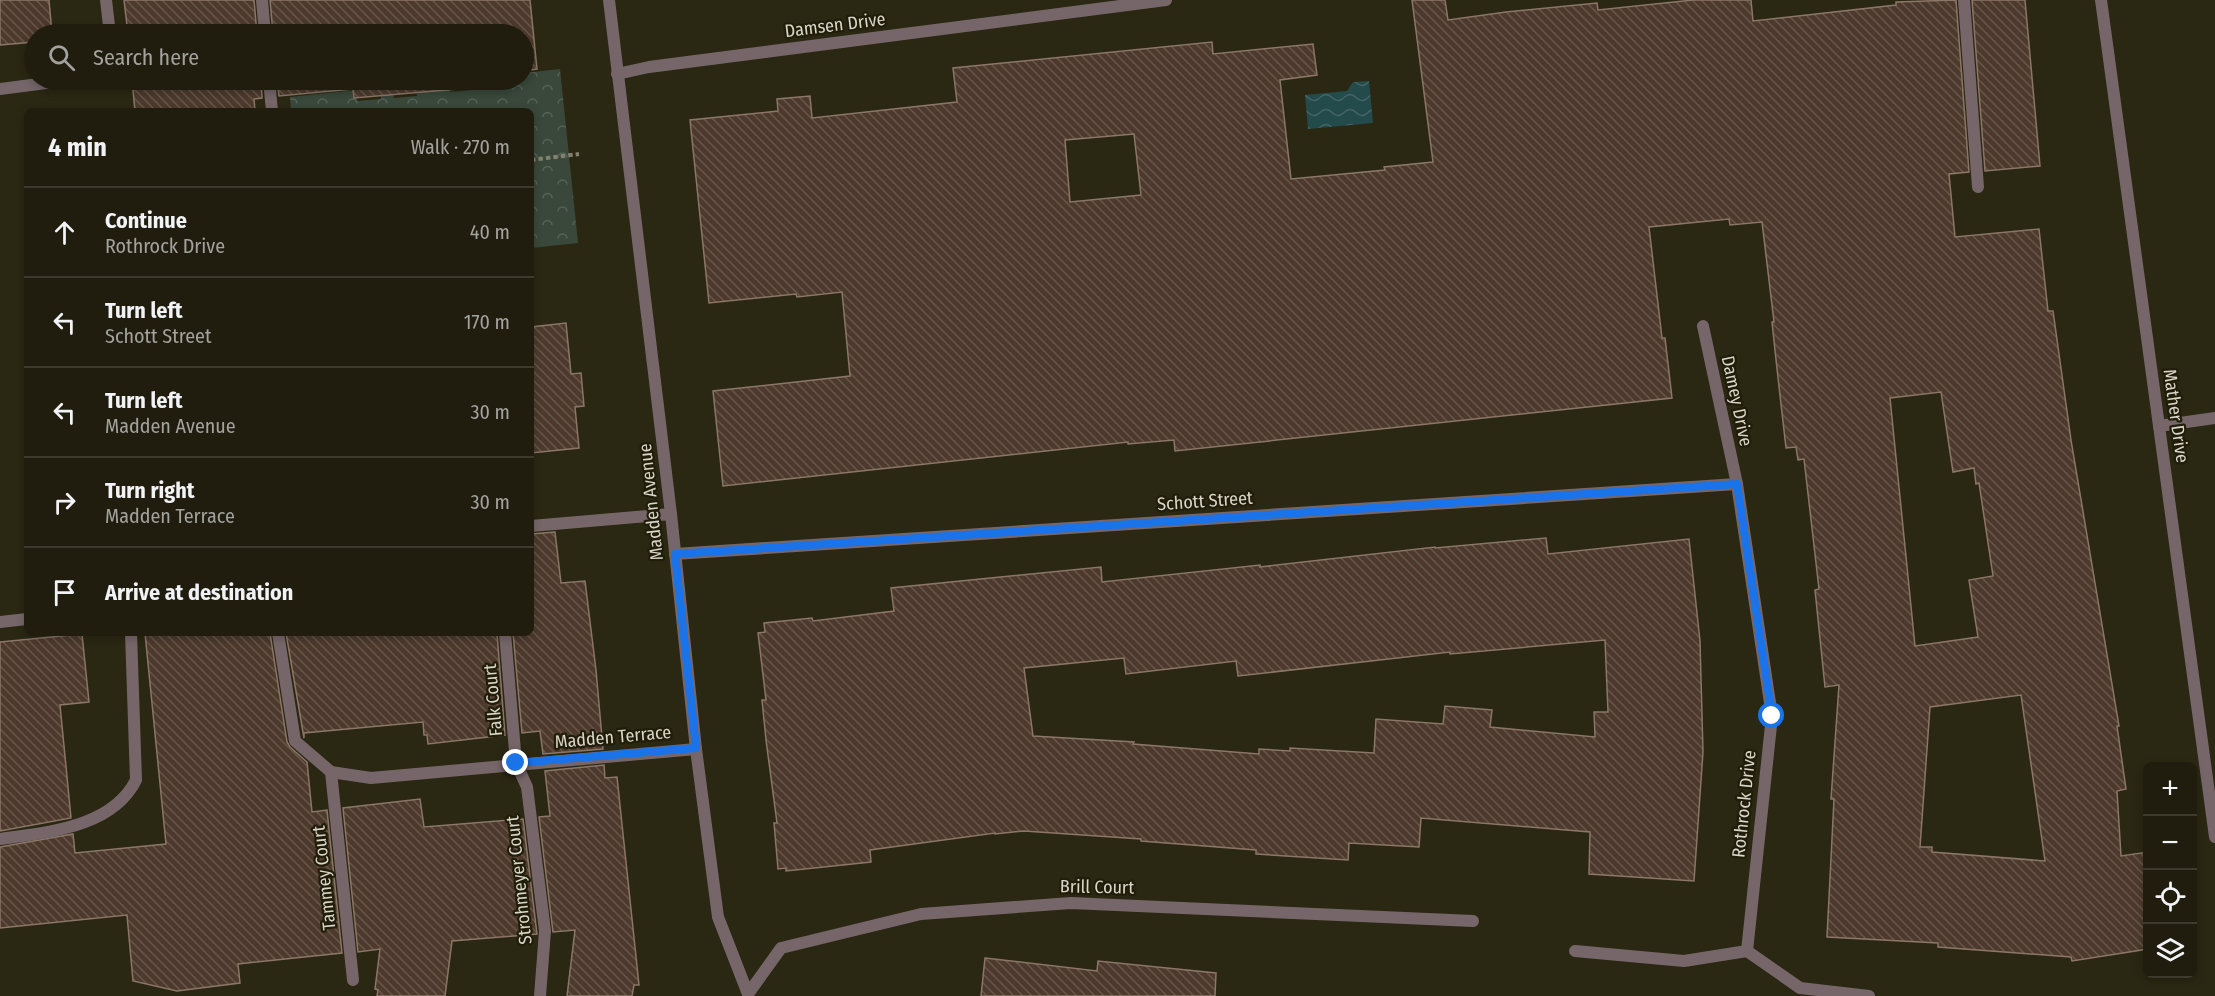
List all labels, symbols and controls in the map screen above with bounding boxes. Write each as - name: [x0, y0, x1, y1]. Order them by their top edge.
- street label: Damsen Drive: [783, 8, 887, 42]
- search box: [24, 24, 534, 90]
- icon: search: [45, 41, 78, 74]
- text: Search here: [93, 44, 199, 71]
- text: 4 min: [48, 132, 107, 163]
- text: Walk · 270 m: [411, 135, 510, 159]
- text: Continue: [105, 207, 187, 234]
- icon: ahead: [48, 216, 81, 249]
- text: 40 m: [470, 220, 510, 244]
- text: Rothrock Drive: [105, 234, 225, 258]
- text: Turn left: [105, 297, 183, 324]
- icon: left: [48, 306, 81, 339]
- text: 170 m: [464, 310, 510, 334]
- text: Schott Street: [105, 324, 212, 348]
- street label: Damey Drive: [1717, 354, 1757, 448]
- street label: Mather Drive: [2159, 368, 2193, 464]
- text: Turn left: [105, 387, 183, 414]
- icon: left: [48, 396, 81, 429]
- text: 30 m: [470, 400, 510, 424]
- text: Madden Avenue: [105, 414, 236, 438]
- street label: Madden Avenue: [634, 442, 668, 562]
- text: Turn right: [105, 477, 194, 504]
- icon: right: [48, 486, 81, 519]
- street label: Schott Street: [1156, 487, 1254, 515]
- text: 30 m: [470, 490, 510, 514]
- text: Madden Terrace: [105, 504, 235, 528]
- icon: arrive: [48, 576, 81, 609]
- text: Arrive at destination: [105, 579, 293, 606]
- street label: Falk Court: [479, 663, 507, 737]
- route start: [1758, 702, 1784, 728]
- street label: Madden Terrace: [554, 721, 672, 753]
- route end: [502, 749, 528, 775]
- street label: Rothrock Drive: [1727, 749, 1761, 859]
- map controls: [2143, 762, 2197, 978]
- button: +: [2143, 762, 2197, 816]
- street label: Strohmeyer Court: [501, 814, 537, 945]
- button: −: [2143, 816, 2197, 870]
- street label: Tammey Court: [308, 825, 340, 931]
- button: locate: [2143, 870, 2197, 924]
- street label: Brill Court: [1060, 875, 1134, 899]
- button: layers: [2143, 924, 2197, 978]

